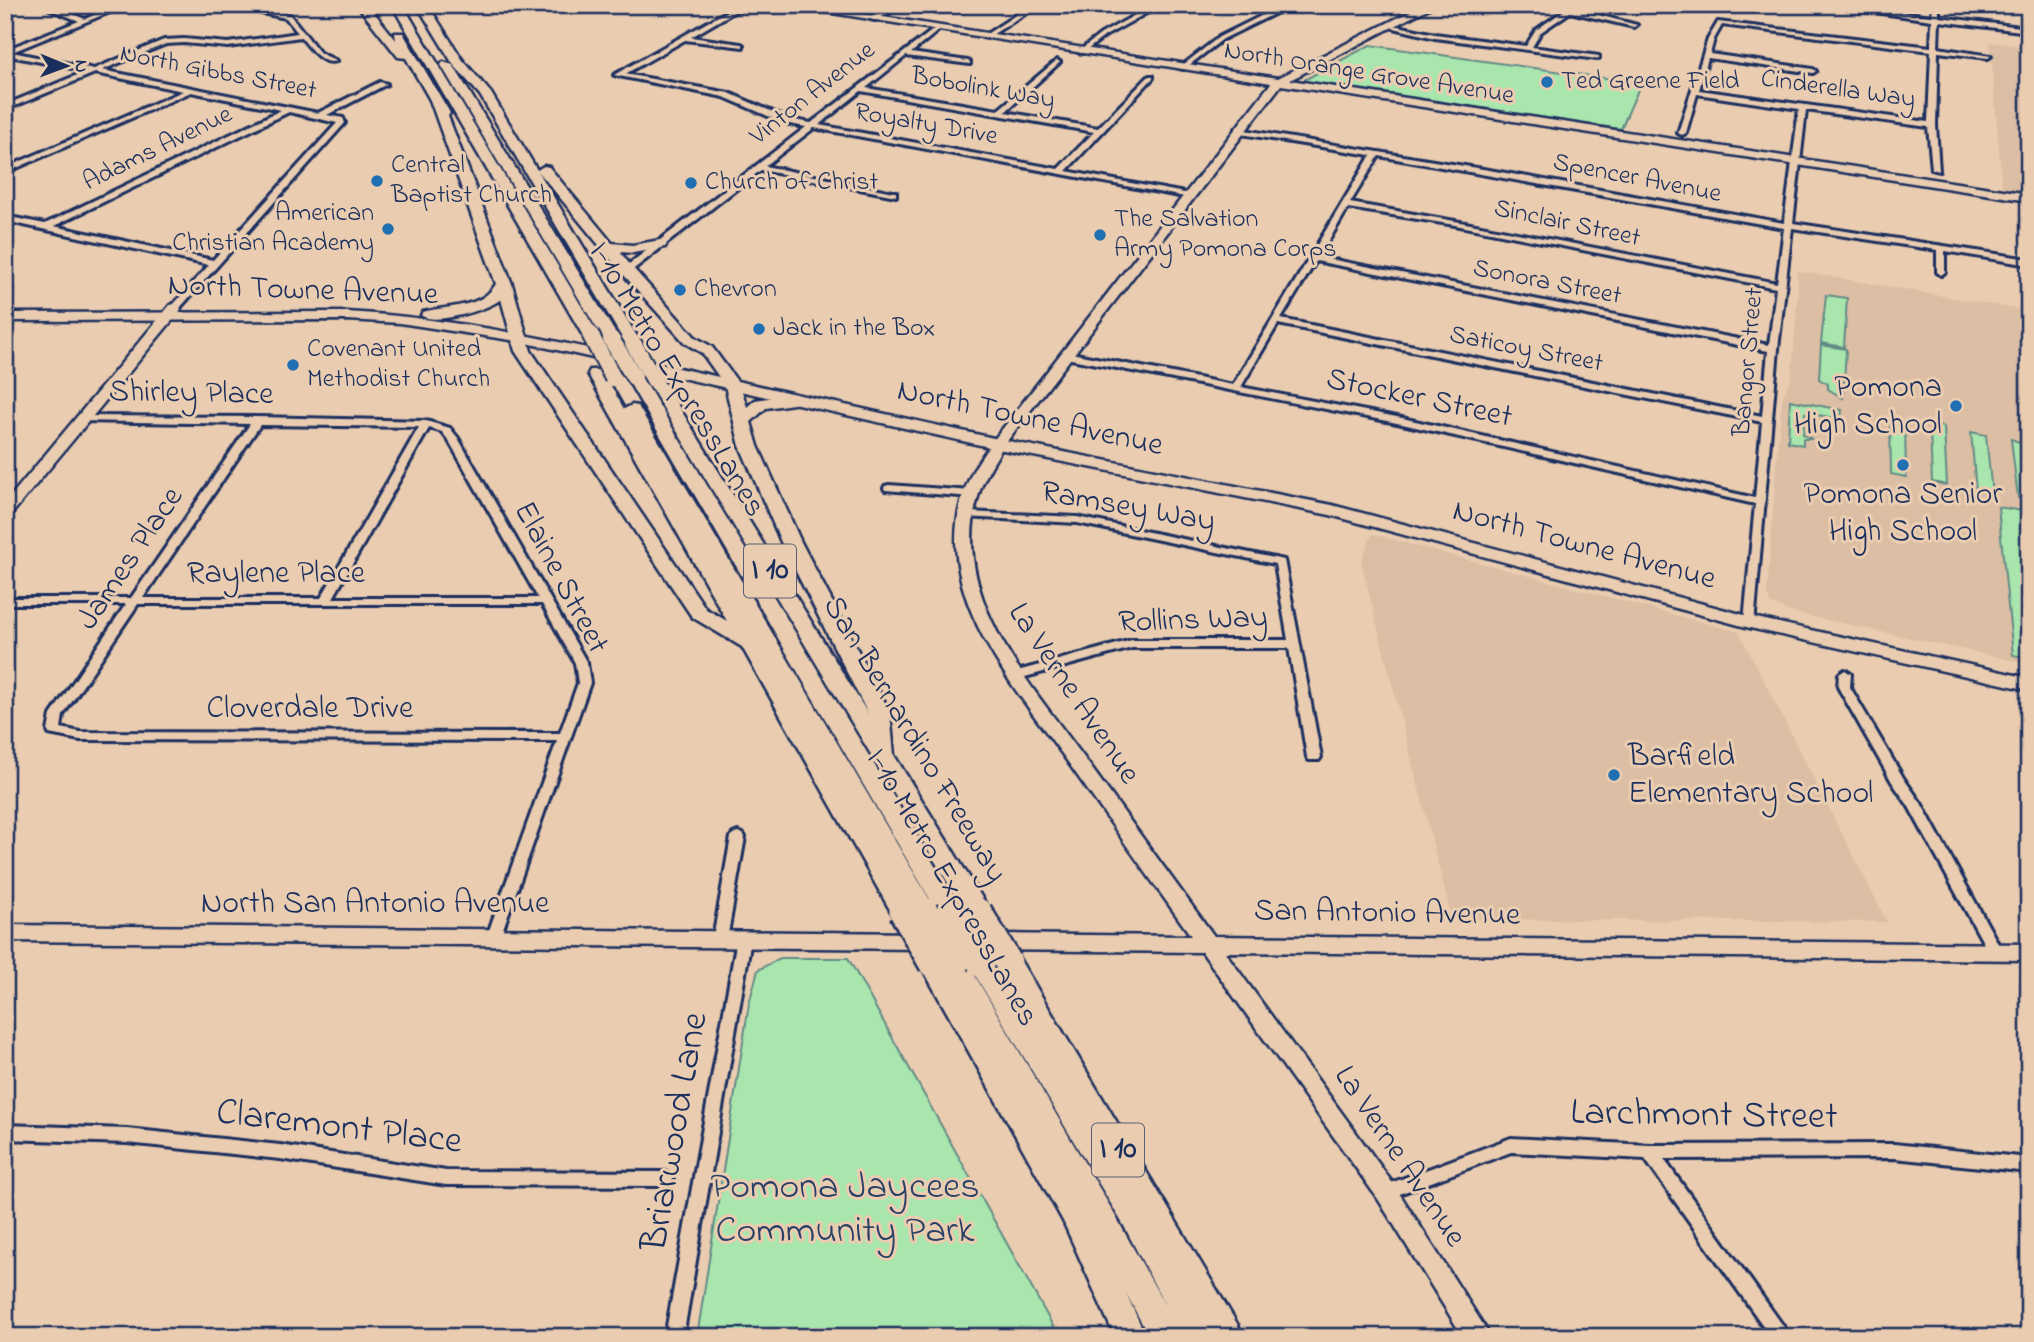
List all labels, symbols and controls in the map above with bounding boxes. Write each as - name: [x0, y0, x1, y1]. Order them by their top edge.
- north arrow: [32, 32, 102, 102]
- street label: North Orange Grove Avenue: [1221, 32, 1517, 116]
- street label: Vinton Avenue: [741, 33, 884, 156]
- street label: North Gibbs Street: [116, 35, 320, 111]
- street label: Bobolink Way: [907, 58, 1058, 120]
- text: N: [67, 60, 94, 73]
- street label: Cinderella Way: [1758, 60, 1918, 120]
- place label: Ted Greene Field: [1561, 63, 1740, 101]
- marker: Ted Greene Field: [1539, 74, 1555, 90]
- street label: Royalty Drive: [851, 94, 1001, 156]
- street label: Adams Avenue: [77, 96, 240, 202]
- street label: Spencer Avenue: [1550, 144, 1725, 214]
- place label: Central Baptist Church: [390, 147, 552, 215]
- place label: Church of Christ: [705, 164, 879, 202]
- marker: Central Baptist Church: [369, 173, 385, 189]
- marker: Church of Christ: [683, 175, 699, 191]
- street label: Sinclair Street: [1490, 190, 1644, 258]
- place label: American Christian Academy: [172, 195, 374, 263]
- place label: The Salvation Army Pomona Corps: [1114, 201, 1337, 269]
- marker: American Christian Academy: [380, 221, 396, 237]
- marker: The Salvation Army Pomona Corps: [1092, 227, 1108, 243]
- street label: I-10 Metro ExpressLanes: [575, 233, 777, 527]
- street label: Sonora Street: [1469, 250, 1625, 316]
- street label: North Towne Avenue: [167, 263, 440, 319]
- place label: Chevron: [694, 271, 777, 309]
- marker: Chevron: [672, 282, 688, 298]
- street label: Bangor Street: [1723, 286, 1774, 439]
- place label: Jack in the Box: [773, 310, 935, 348]
- street label: Saticoy Street: [1446, 316, 1606, 384]
- marker: Jack in the Box: [751, 321, 767, 337]
- place label: Covenant United Methodist Church: [307, 331, 490, 399]
- street label: Stocker Street: [1322, 356, 1517, 442]
- marker: Covenant United Methodist Church: [285, 357, 301, 373]
- place label: Pomona High School: [1794, 365, 1942, 449]
- street label: North Towne Avenue: [893, 368, 1168, 470]
- street label: Shirley Place: [108, 369, 274, 419]
- marker: Pomona High School: [1948, 398, 1964, 414]
- marker: Pomona Senior High School: [1895, 457, 1911, 473]
- street label: Ramsey Way: [1037, 470, 1219, 546]
- place label: Pomona Senior High School: [1804, 472, 2002, 556]
- street label: James Place: [66, 477, 197, 640]
- street label: North Towne Avenue: [1447, 488, 1721, 604]
- street label: Elaine Street: [500, 493, 620, 663]
- road number: I 10: [744, 544, 796, 598]
- street label: Raylene Place: [187, 551, 366, 598]
- street label: San Bernardino Freeway: [810, 588, 1018, 892]
- street label: La Verne Avenue: [995, 594, 1152, 795]
- street label: Rollins Way: [1117, 595, 1269, 647]
- street label: Cloverdale Drive: [207, 686, 414, 733]
- place label: Barfield Elementary School: [1627, 734, 1873, 818]
- street label: I-10 Metro ExpressLanes: [852, 740, 1050, 1036]
- marker: Barfield Elementary School: [1606, 767, 1622, 783]
- street label: North San Antonio Avenue: [201, 881, 550, 928]
- street label: San Antonio Avenue: [1253, 888, 1521, 940]
- street label: Briarwood Lane: [627, 1007, 725, 1257]
- street label: La Verne Avenue: [1321, 1057, 1478, 1258]
- street label: Claremont Place: [213, 1085, 466, 1171]
- street label: Larchmont Street: [1570, 1086, 1838, 1146]
- road number: I 10: [1092, 1124, 1144, 1176]
- park label: Pomona Jaycees Community Park: [710, 1160, 980, 1260]

